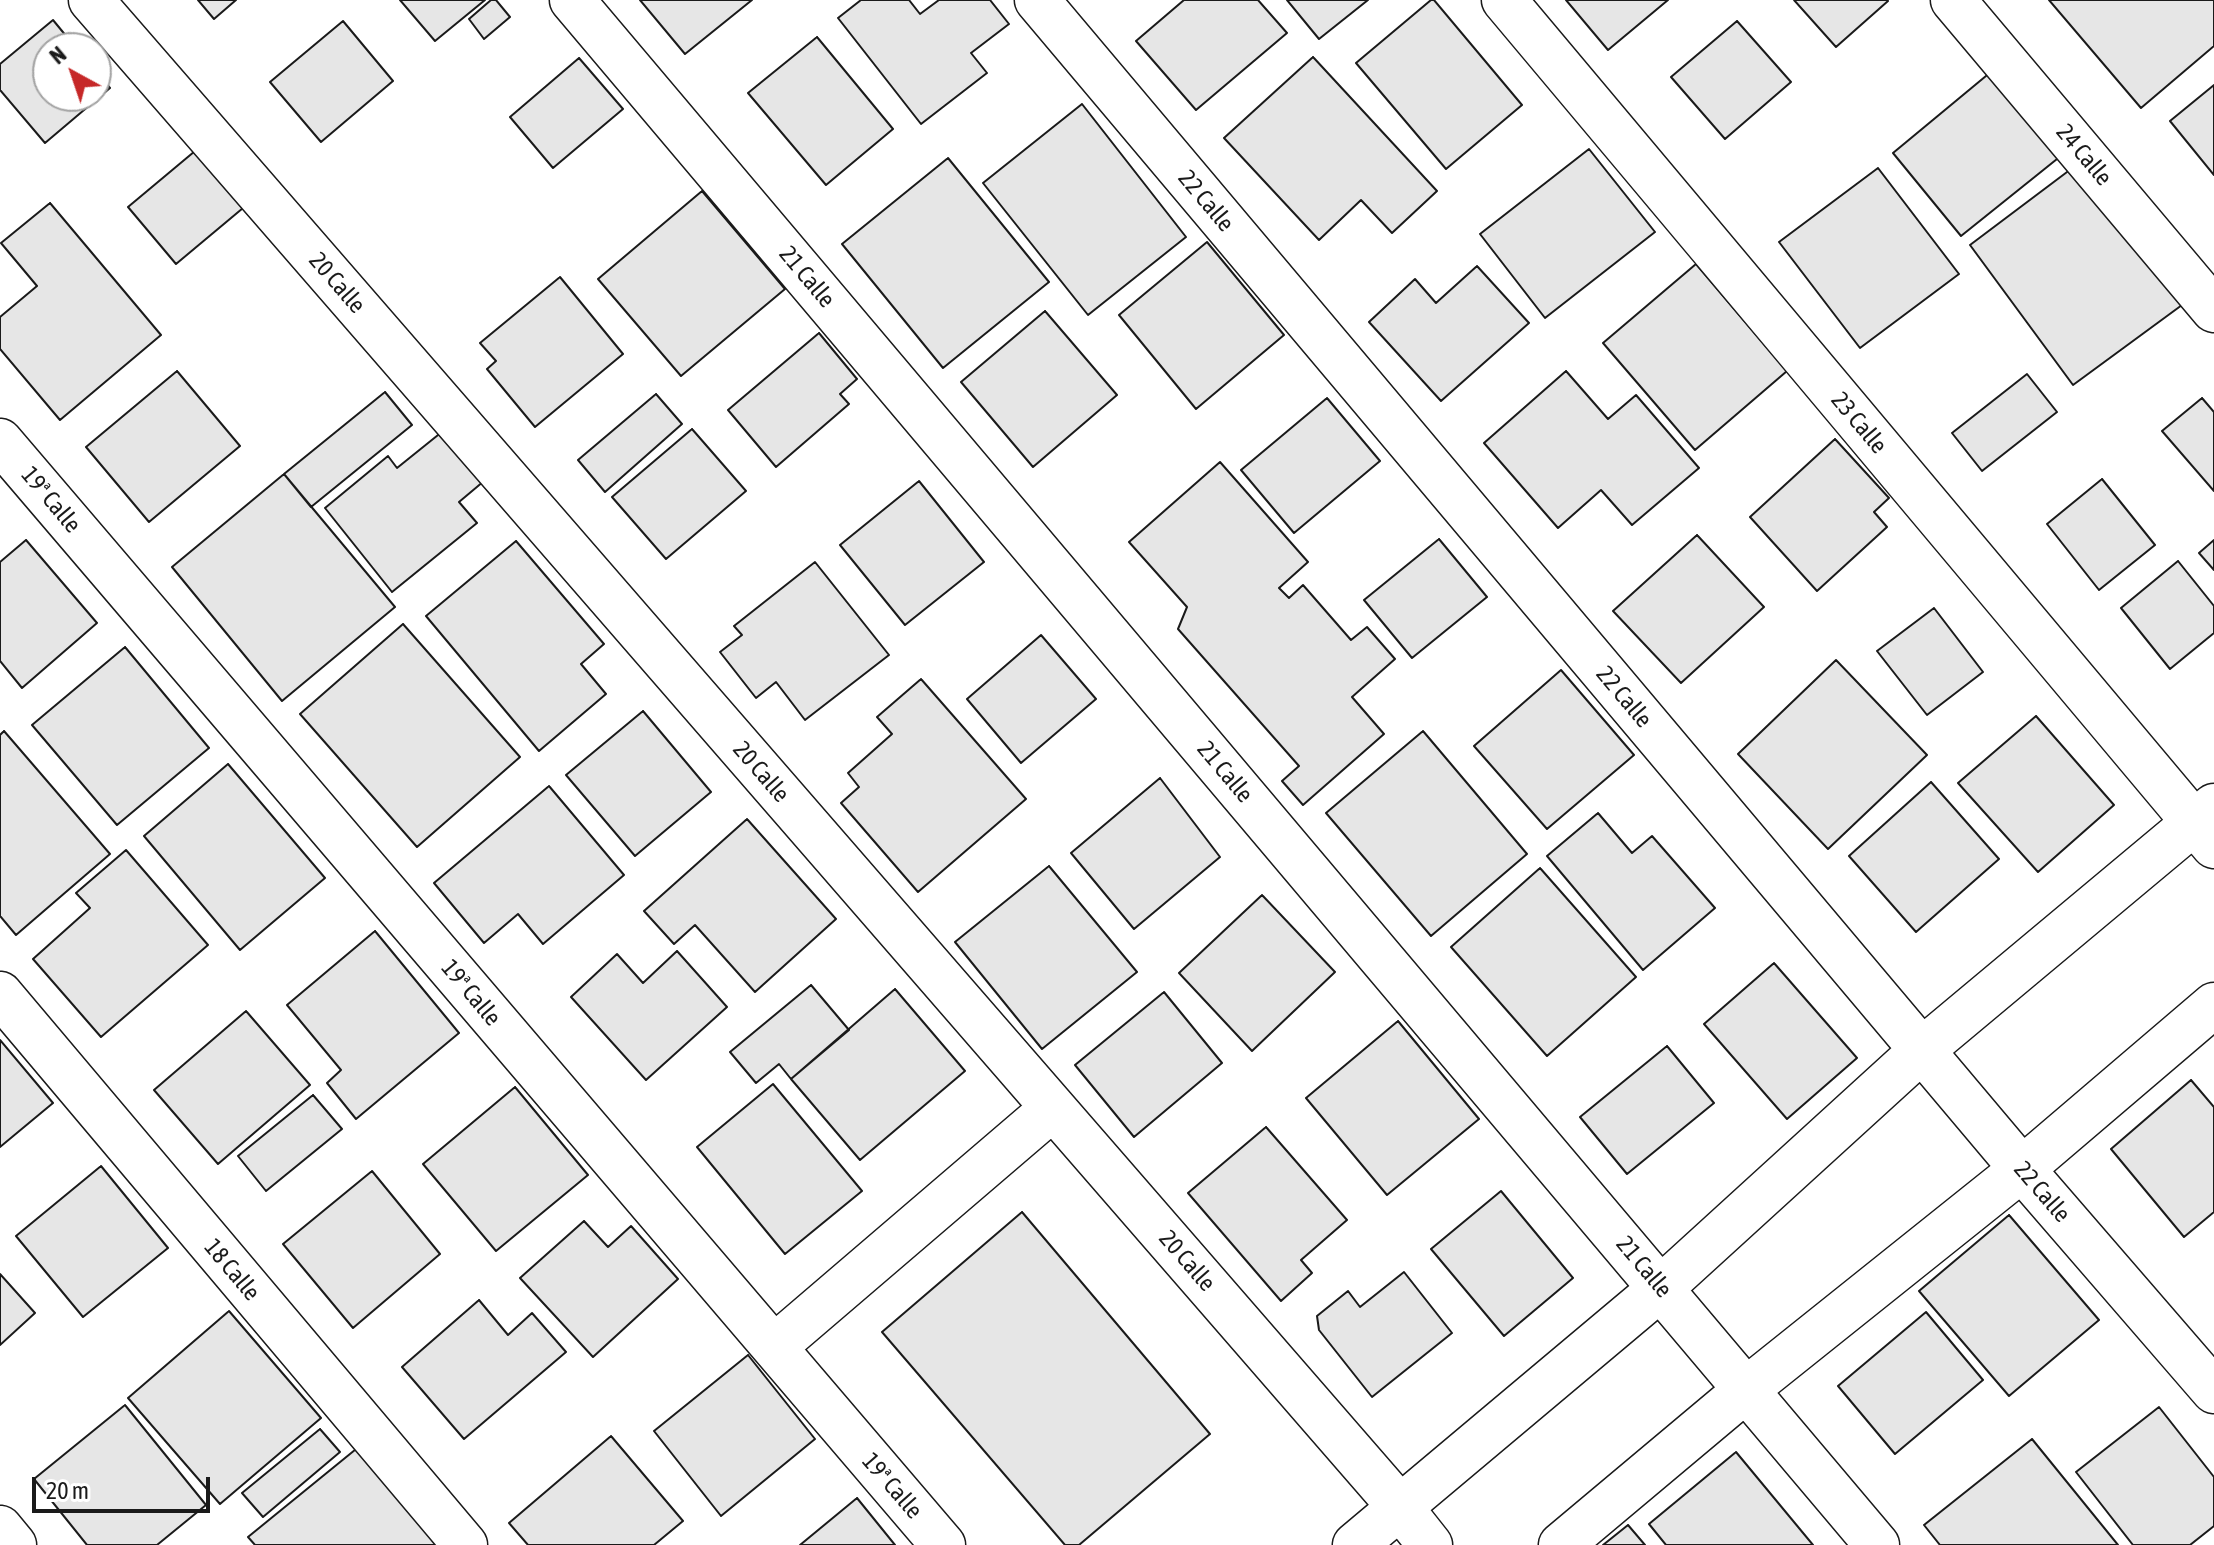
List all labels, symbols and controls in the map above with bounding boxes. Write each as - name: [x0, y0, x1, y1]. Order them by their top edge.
- north arrow: [32, 32, 112, 112]
- text: N: [45, 41, 71, 69]
- street label: 24 Calle: [2050, 118, 2118, 192]
- street label: 22 Calle: [1172, 164, 1240, 238]
- street label: 21 Calle: [773, 240, 841, 314]
- street label: 20 Calle: [303, 247, 371, 319]
- street label: 23 Calle: [1825, 386, 1893, 460]
- street label: 19ª Calle: [15, 461, 87, 539]
- street label: 22 Calle: [1590, 660, 1658, 734]
- street label: 21 Calle: [1191, 735, 1259, 809]
- street label: 20 Calle: [727, 736, 795, 808]
- street label: 19ª Calle: [435, 954, 507, 1032]
- street label: 22 Calle: [2008, 1156, 2076, 1228]
- street label: 20 Calle: [1153, 1225, 1221, 1297]
- street label: 21 Calle: [1610, 1230, 1678, 1304]
- street label: 18 Calle: [198, 1233, 266, 1307]
- street label: 19ª Calle: [856, 1447, 928, 1525]
- scale bar: [36, 1461, 214, 1511]
- text: 20 m: [46, 1477, 89, 1504]

